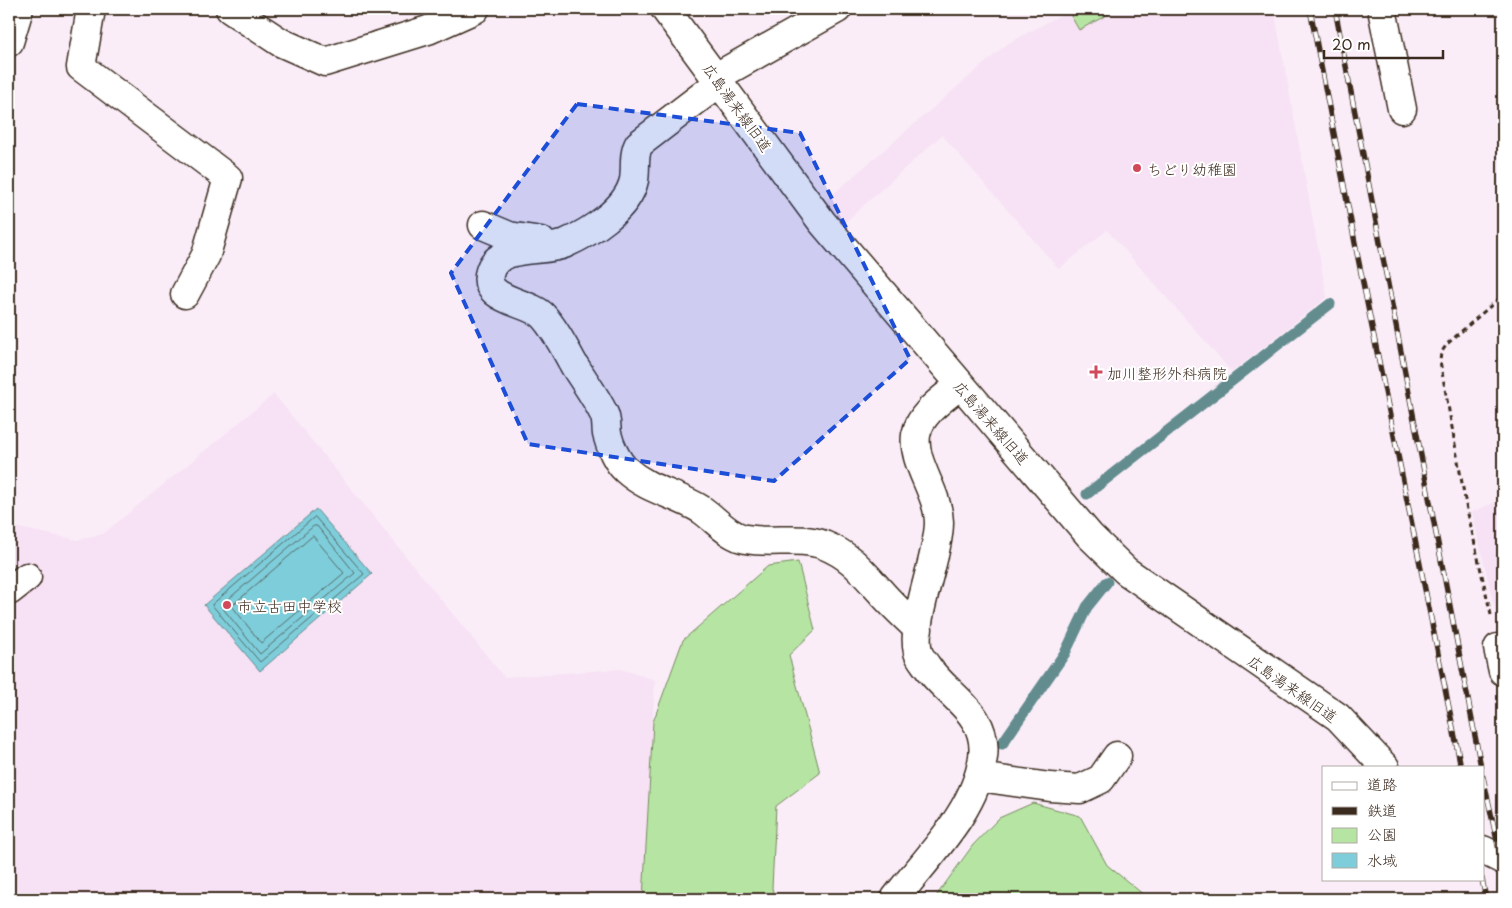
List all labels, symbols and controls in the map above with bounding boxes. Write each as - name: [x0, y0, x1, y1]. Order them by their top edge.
- scale bar: [1324, 28, 1443, 60]
- text: 20 m: [1332, 32, 1371, 55]
- street label: 広島湯来線旧道: [698, 58, 778, 156]
- place label: ちどり幼稚園: [1147, 157, 1237, 180]
- marker: ちどり幼稚園: [1131, 162, 1143, 174]
- place label: 加川整形外科病院: [1107, 361, 1227, 384]
- marker: 加川整形外科病院: [1089, 365, 1103, 379]
- street label: 広島湯来線旧道: [949, 375, 1035, 469]
- place label: 市立古田中学校: [237, 594, 342, 617]
- marker: 市立古田中学校: [221, 599, 233, 611]
- street label: 広島湯来線旧道: [1243, 648, 1343, 728]
- legend: [1322, 766, 1484, 880]
- text: 道路: [1367, 772, 1397, 795]
- text: 鉄道: [1367, 798, 1397, 821]
- text: 公園: [1367, 822, 1397, 845]
- text: 水域: [1367, 848, 1397, 871]

